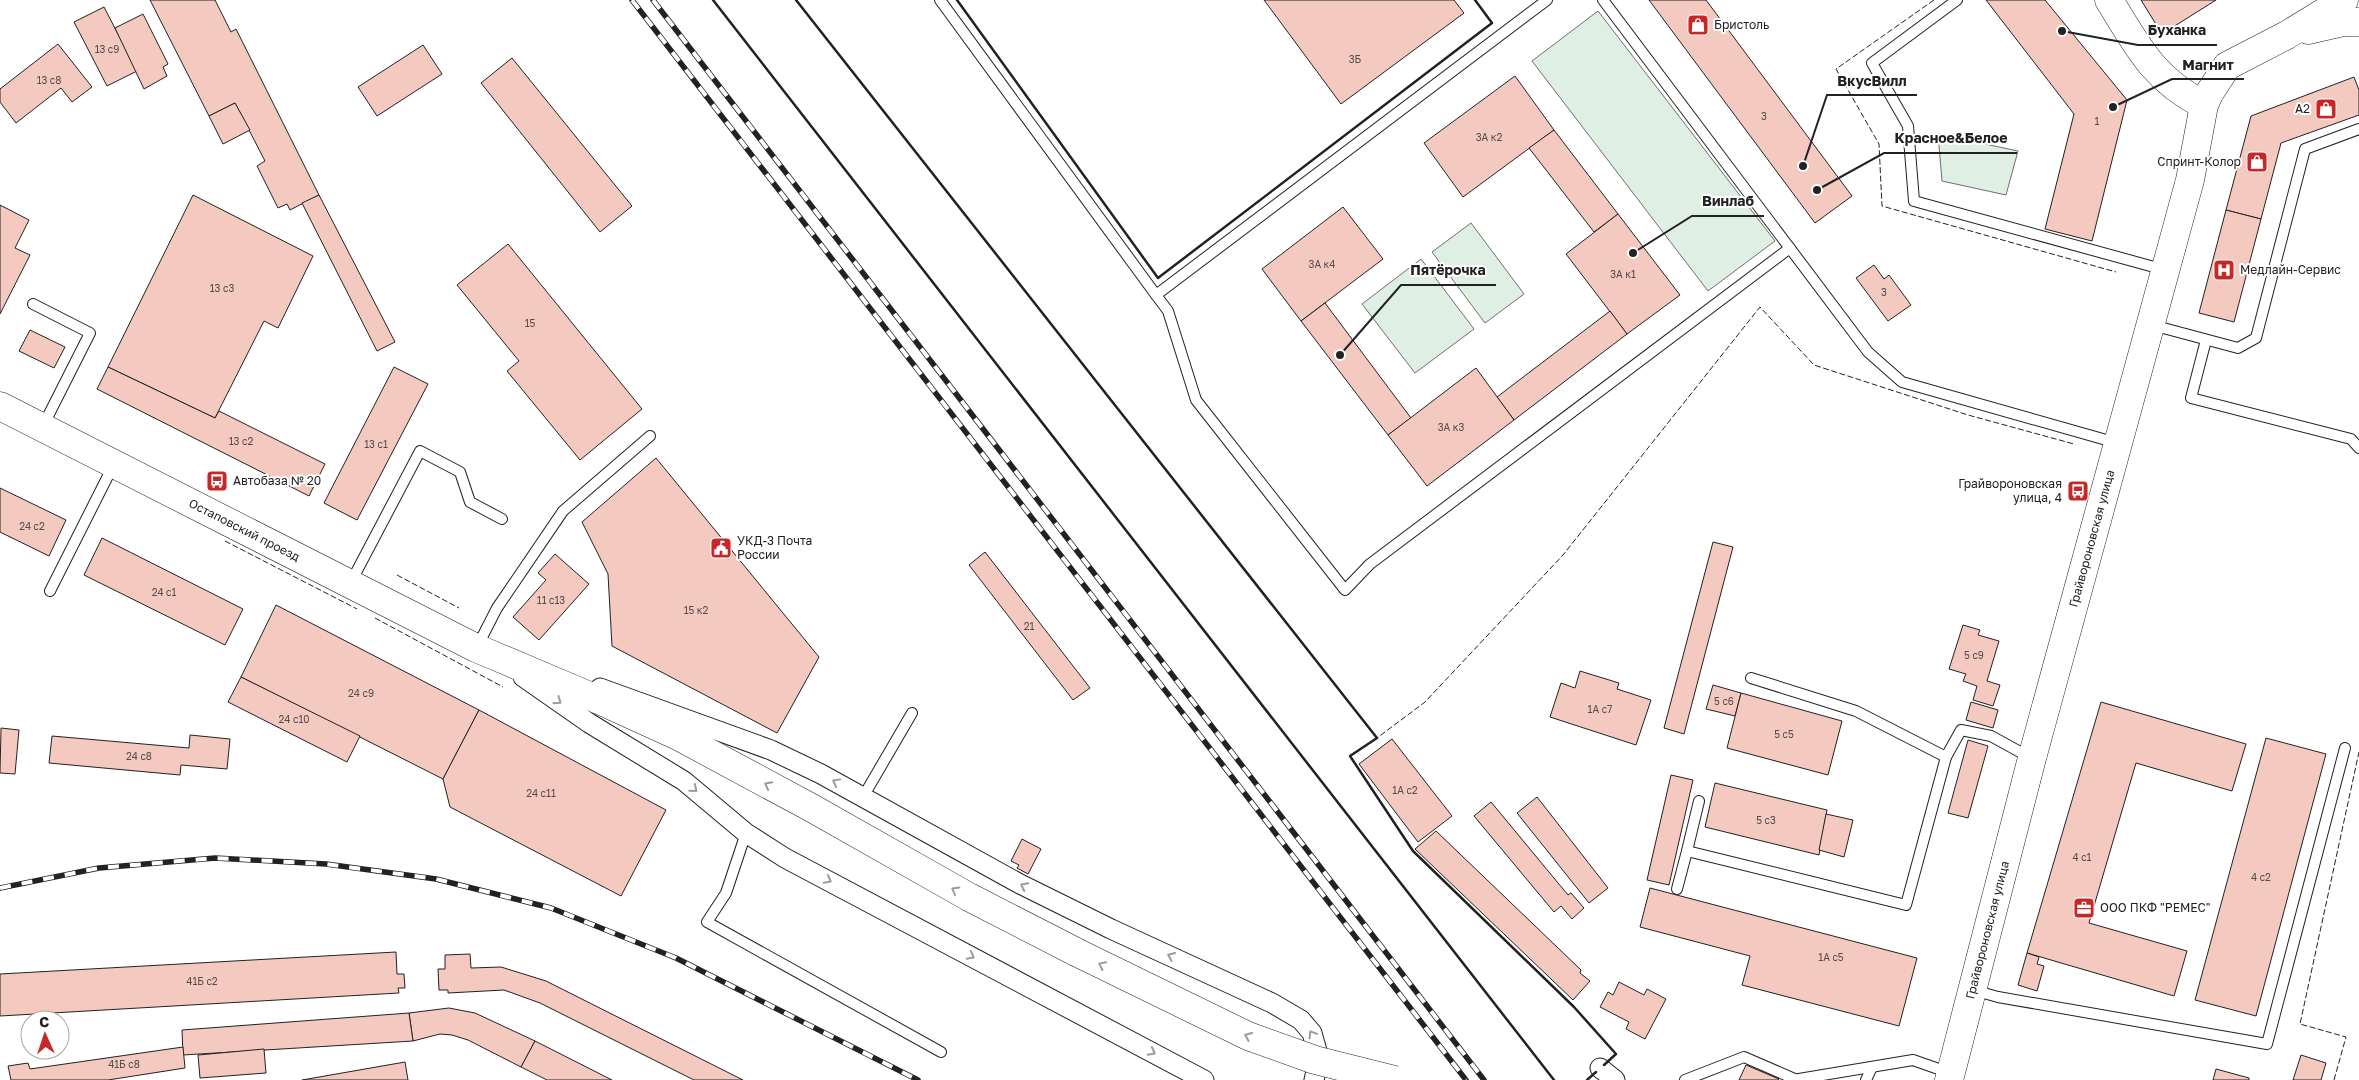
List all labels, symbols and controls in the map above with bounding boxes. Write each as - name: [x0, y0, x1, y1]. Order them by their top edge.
- shop icon: Бристоль: [1686, 13, 1710, 37]
- callout: Буханка: [2138, 16, 2217, 45]
- place label: Бристоль: [1714, 17, 1769, 32]
- text: Буханка: [2148, 21, 2206, 38]
- house number: 13 с9: [95, 43, 119, 55]
- callout: Магнит: [2172, 50, 2244, 79]
- house number: 3Б: [1349, 53, 1362, 65]
- text: Магнит: [2182, 56, 2234, 73]
- callout: ВкусВилл: [1827, 66, 1917, 95]
- text: ВкусВилл: [1837, 72, 1907, 89]
- house number: 13 с8: [37, 74, 61, 86]
- shop icon: A2: [2314, 97, 2338, 121]
- place label: A2: [2295, 101, 2310, 116]
- house number: 3: [1761, 110, 1767, 122]
- house number: 1: [2095, 115, 2100, 127]
- callout: Красное&Белое: [1884, 124, 2017, 153]
- text: Красное&Белое: [1895, 129, 2007, 146]
- house number: 3А к2: [1476, 131, 1502, 143]
- shop icon: Спринт-Колор: [2245, 150, 2269, 174]
- place label: Спринт-Колор: [2157, 154, 2241, 169]
- callout: Винлаб: [1692, 187, 1764, 216]
- text: Винлаб: [1702, 192, 1754, 209]
- callout: Пятёрочка: [1401, 256, 1496, 285]
- house number: 3А к4: [1309, 258, 1335, 270]
- hospital icon: Медлайн-Сервис: [2212, 258, 2236, 282]
- text: Пятёрочка: [1410, 261, 1486, 278]
- place label: Медлайн-Сервис: [2240, 262, 2341, 277]
- house number: 3А к1: [1610, 268, 1636, 280]
- house number: 13 с3: [210, 282, 234, 294]
- house number: 3: [1881, 286, 1887, 298]
- house number: 15: [525, 317, 536, 329]
- house number: 3А к3: [1438, 421, 1464, 433]
- house number: 13 с2: [229, 435, 253, 447]
- house number: 13 с1: [364, 438, 388, 450]
- street label: Грайвороновская улица: [2066, 468, 2117, 609]
- bus stop icon: Автобаза № 20: [205, 469, 229, 493]
- place label: Автобаза № 20: [233, 473, 321, 488]
- place label: Грайвороновская улица, 4: [1958, 476, 2062, 505]
- bus stop icon: Грайвороновская улица, 4: [2066, 479, 2090, 503]
- street label: Остаповский проезд: [186, 495, 302, 564]
- house number: 24 с2: [19, 520, 45, 532]
- place label: УКД-3 Почта России: [737, 533, 812, 562]
- public building icon: УКД-3 Почта России: [709, 536, 733, 560]
- house number: 24 с1: [152, 586, 176, 598]
- house number: 11 с13: [537, 594, 565, 606]
- house number: 15 к2: [684, 604, 709, 616]
- house number: 21: [1024, 620, 1034, 632]
- house number: 5 с9: [1964, 649, 1984, 661]
- house number: 24 с9: [348, 687, 374, 699]
- one-way arrow: [552, 695, 561, 704]
- house number: 5 с6: [1714, 695, 1734, 707]
- house number: 1А с7: [1588, 703, 1612, 715]
- house number: 24 с10: [279, 713, 309, 725]
- house number: 5 с5: [1774, 728, 1794, 740]
- house number: 24 с8: [126, 750, 152, 762]
- one-way arrow: [833, 779, 842, 789]
- one-way arrow: [764, 781, 773, 791]
- one-way arrow: [688, 783, 697, 791]
- house number: 1А с2: [1392, 784, 1418, 796]
- house number: 24 с11: [526, 787, 556, 799]
- house number: 5 с3: [1756, 814, 1776, 826]
- house number: 4 с1: [2073, 851, 2092, 863]
- street label: Грайвороновская улица: [1962, 859, 2012, 1000]
- house number: 4 с2: [2251, 871, 2271, 883]
- one-way arrow: [823, 874, 832, 884]
- one-way arrow: [1021, 882, 1030, 892]
- one-way arrow: [952, 886, 961, 896]
- office icon: ООО ПКФ "РЕМЕС": [2072, 896, 2096, 920]
- place label: ООО ПКФ "РЕМЕС": [2100, 900, 2210, 915]
- one-way arrow: [966, 950, 975, 960]
- house number: 1А с5: [1818, 951, 1844, 963]
- one-way arrow: [1167, 952, 1176, 963]
- one-way arrow: [1098, 961, 1107, 971]
- house number: 41Б с2: [186, 975, 218, 987]
- north arrow: [20, 1010, 70, 1060]
- text: С: [39, 1013, 50, 1030]
- one-way arrow: [1308, 1030, 1318, 1039]
- one-way arrow: [1244, 1031, 1253, 1042]
- one-way arrow: [1147, 1046, 1156, 1056]
- house number: 41Б с8: [108, 1058, 140, 1070]

